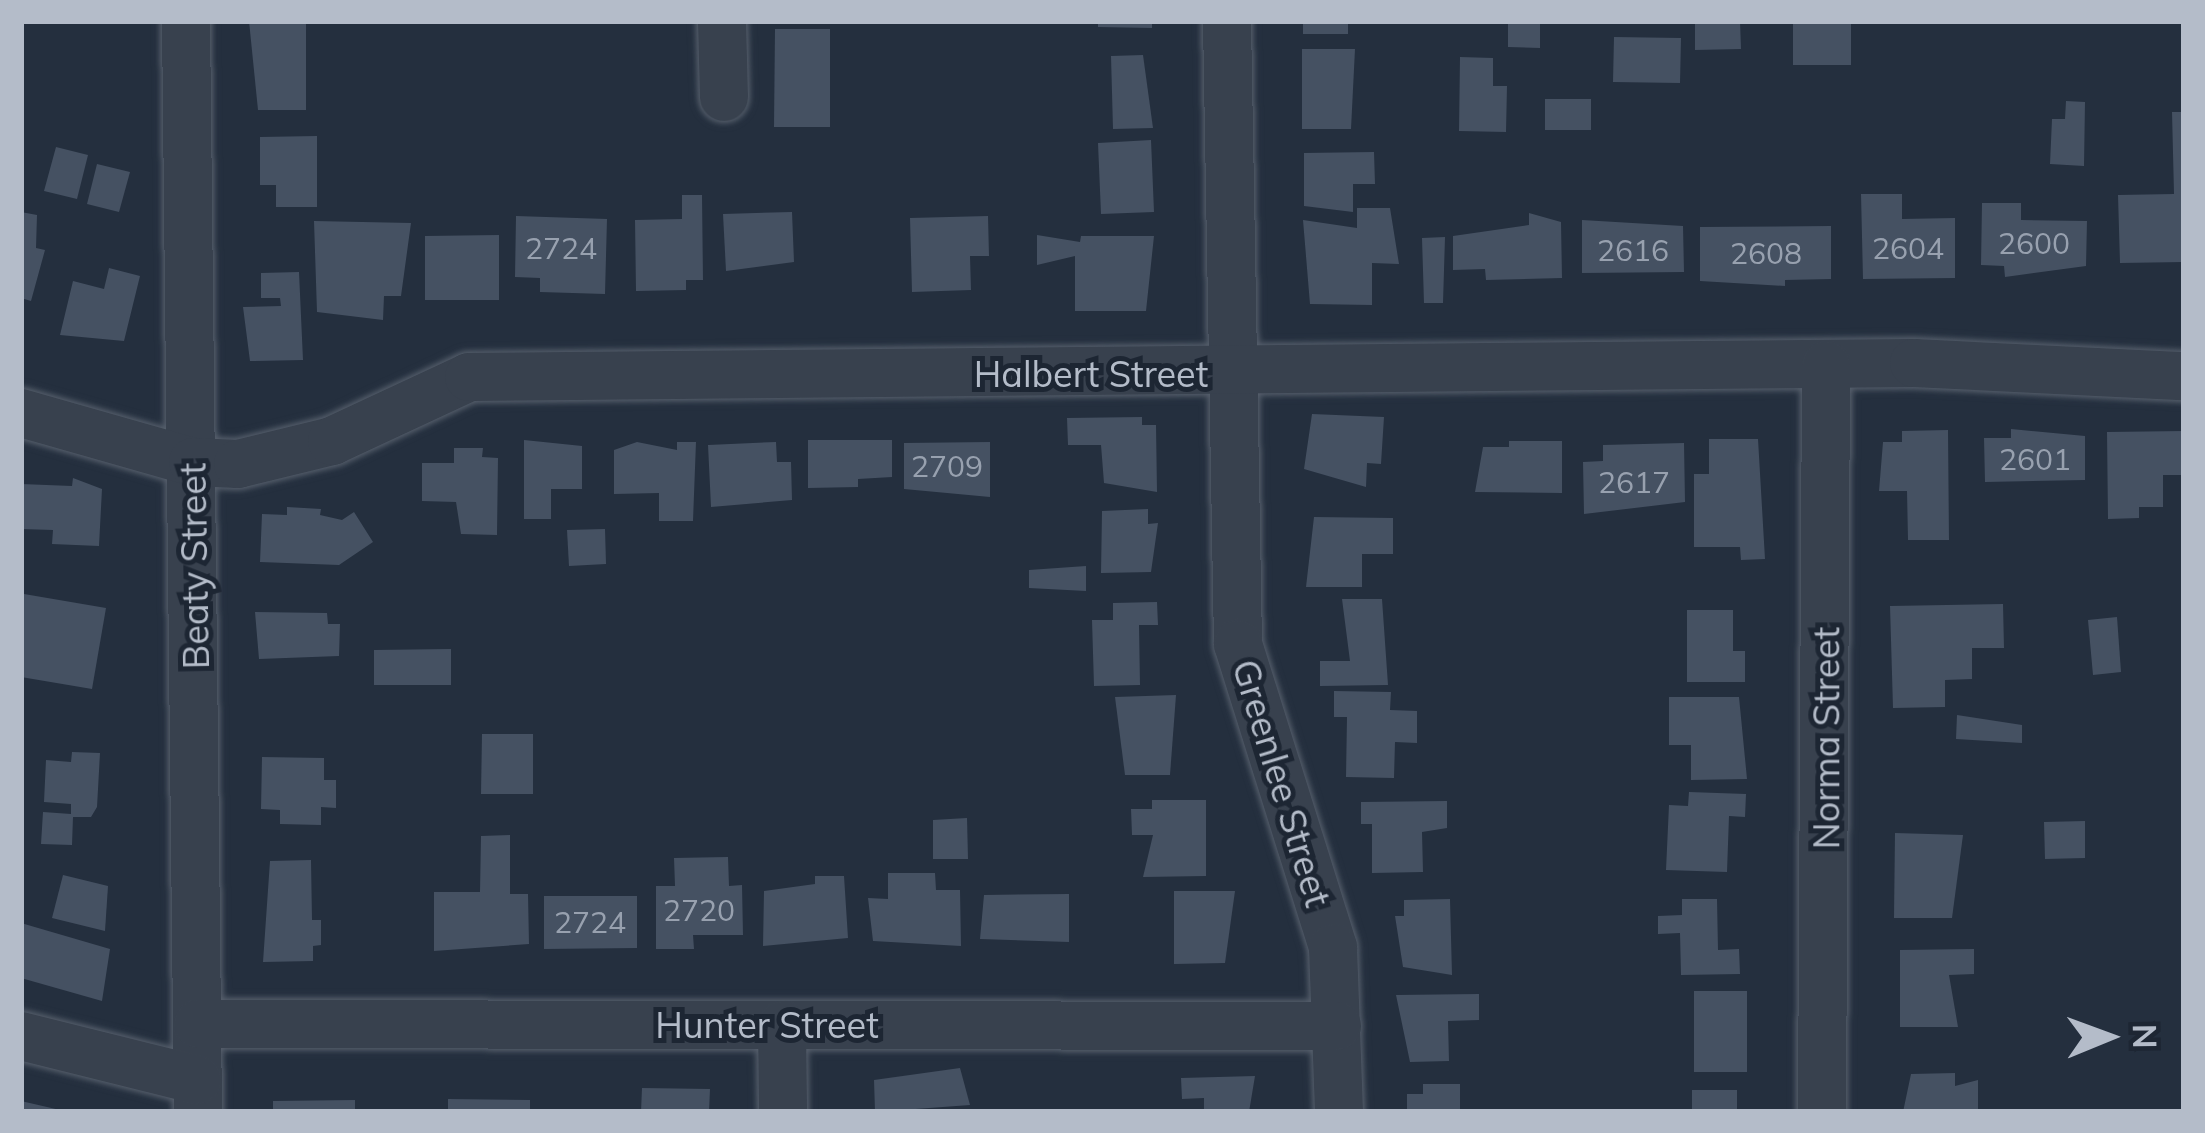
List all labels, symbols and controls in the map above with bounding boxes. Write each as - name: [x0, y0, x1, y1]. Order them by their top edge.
- house number: 2600: [1998, 225, 2070, 261]
- house number: 2724: [525, 230, 597, 266]
- house number: 2604: [1872, 230, 1944, 266]
- house number: 2616: [1597, 232, 1669, 268]
- house number: 2608: [1730, 235, 1802, 271]
- street label: Halbert Street: [974, 352, 1208, 396]
- house number: 2601: [1999, 441, 2071, 477]
- house number: 2709: [911, 448, 983, 484]
- street label: Beaty Street: [171, 462, 217, 670]
- house number: 2617: [1598, 464, 1670, 500]
- street label: Norma Street: [1804, 627, 1848, 849]
- street label: Greenlee Street: [1224, 654, 1340, 912]
- house number: 2720: [663, 892, 735, 928]
- house number: 2724: [554, 904, 626, 940]
- north arrow: [2049, 977, 2169, 1097]
- street label: Hunter Street: [655, 1003, 879, 1047]
- text: N: [2125, 1024, 2166, 1049]

